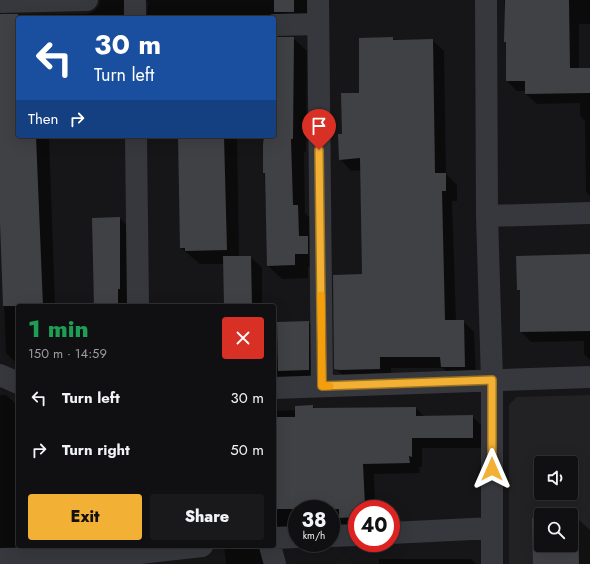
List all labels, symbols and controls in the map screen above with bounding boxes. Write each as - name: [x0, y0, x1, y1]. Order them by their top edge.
- text: 30 m: [94, 24, 161, 65]
- icon: left: [28, 32, 80, 84]
- text: Turn left: [94, 62, 154, 88]
- text: Then: [28, 108, 58, 130]
- icon: right: [66, 108, 88, 130]
- pin: [302, 109, 336, 150]
- icon: arrive: [308, 115, 330, 137]
- text: 1 min: [28, 311, 89, 346]
- button: close: [222, 317, 264, 359]
- text: 150 m · 14:59: [28, 344, 107, 363]
- icon: left: [28, 387, 50, 409]
- text: Turn left: [62, 387, 120, 409]
- text: 30 m: [231, 387, 264, 409]
- icon: right: [28, 439, 50, 461]
- text: Turn right: [62, 439, 130, 461]
- text: 50 m: [230, 439, 264, 461]
- position arrow: [471, 448, 513, 490]
- map controls: [534, 456, 578, 552]
- button: sound: [534, 456, 578, 500]
- button: Exit: [28, 494, 142, 540]
- button: Share: [150, 494, 264, 540]
- speed limit sign: 40: [348, 500, 400, 552]
- text: 38: [302, 506, 326, 535]
- button: search: [534, 508, 578, 552]
- text: km/h: [303, 528, 325, 543]

